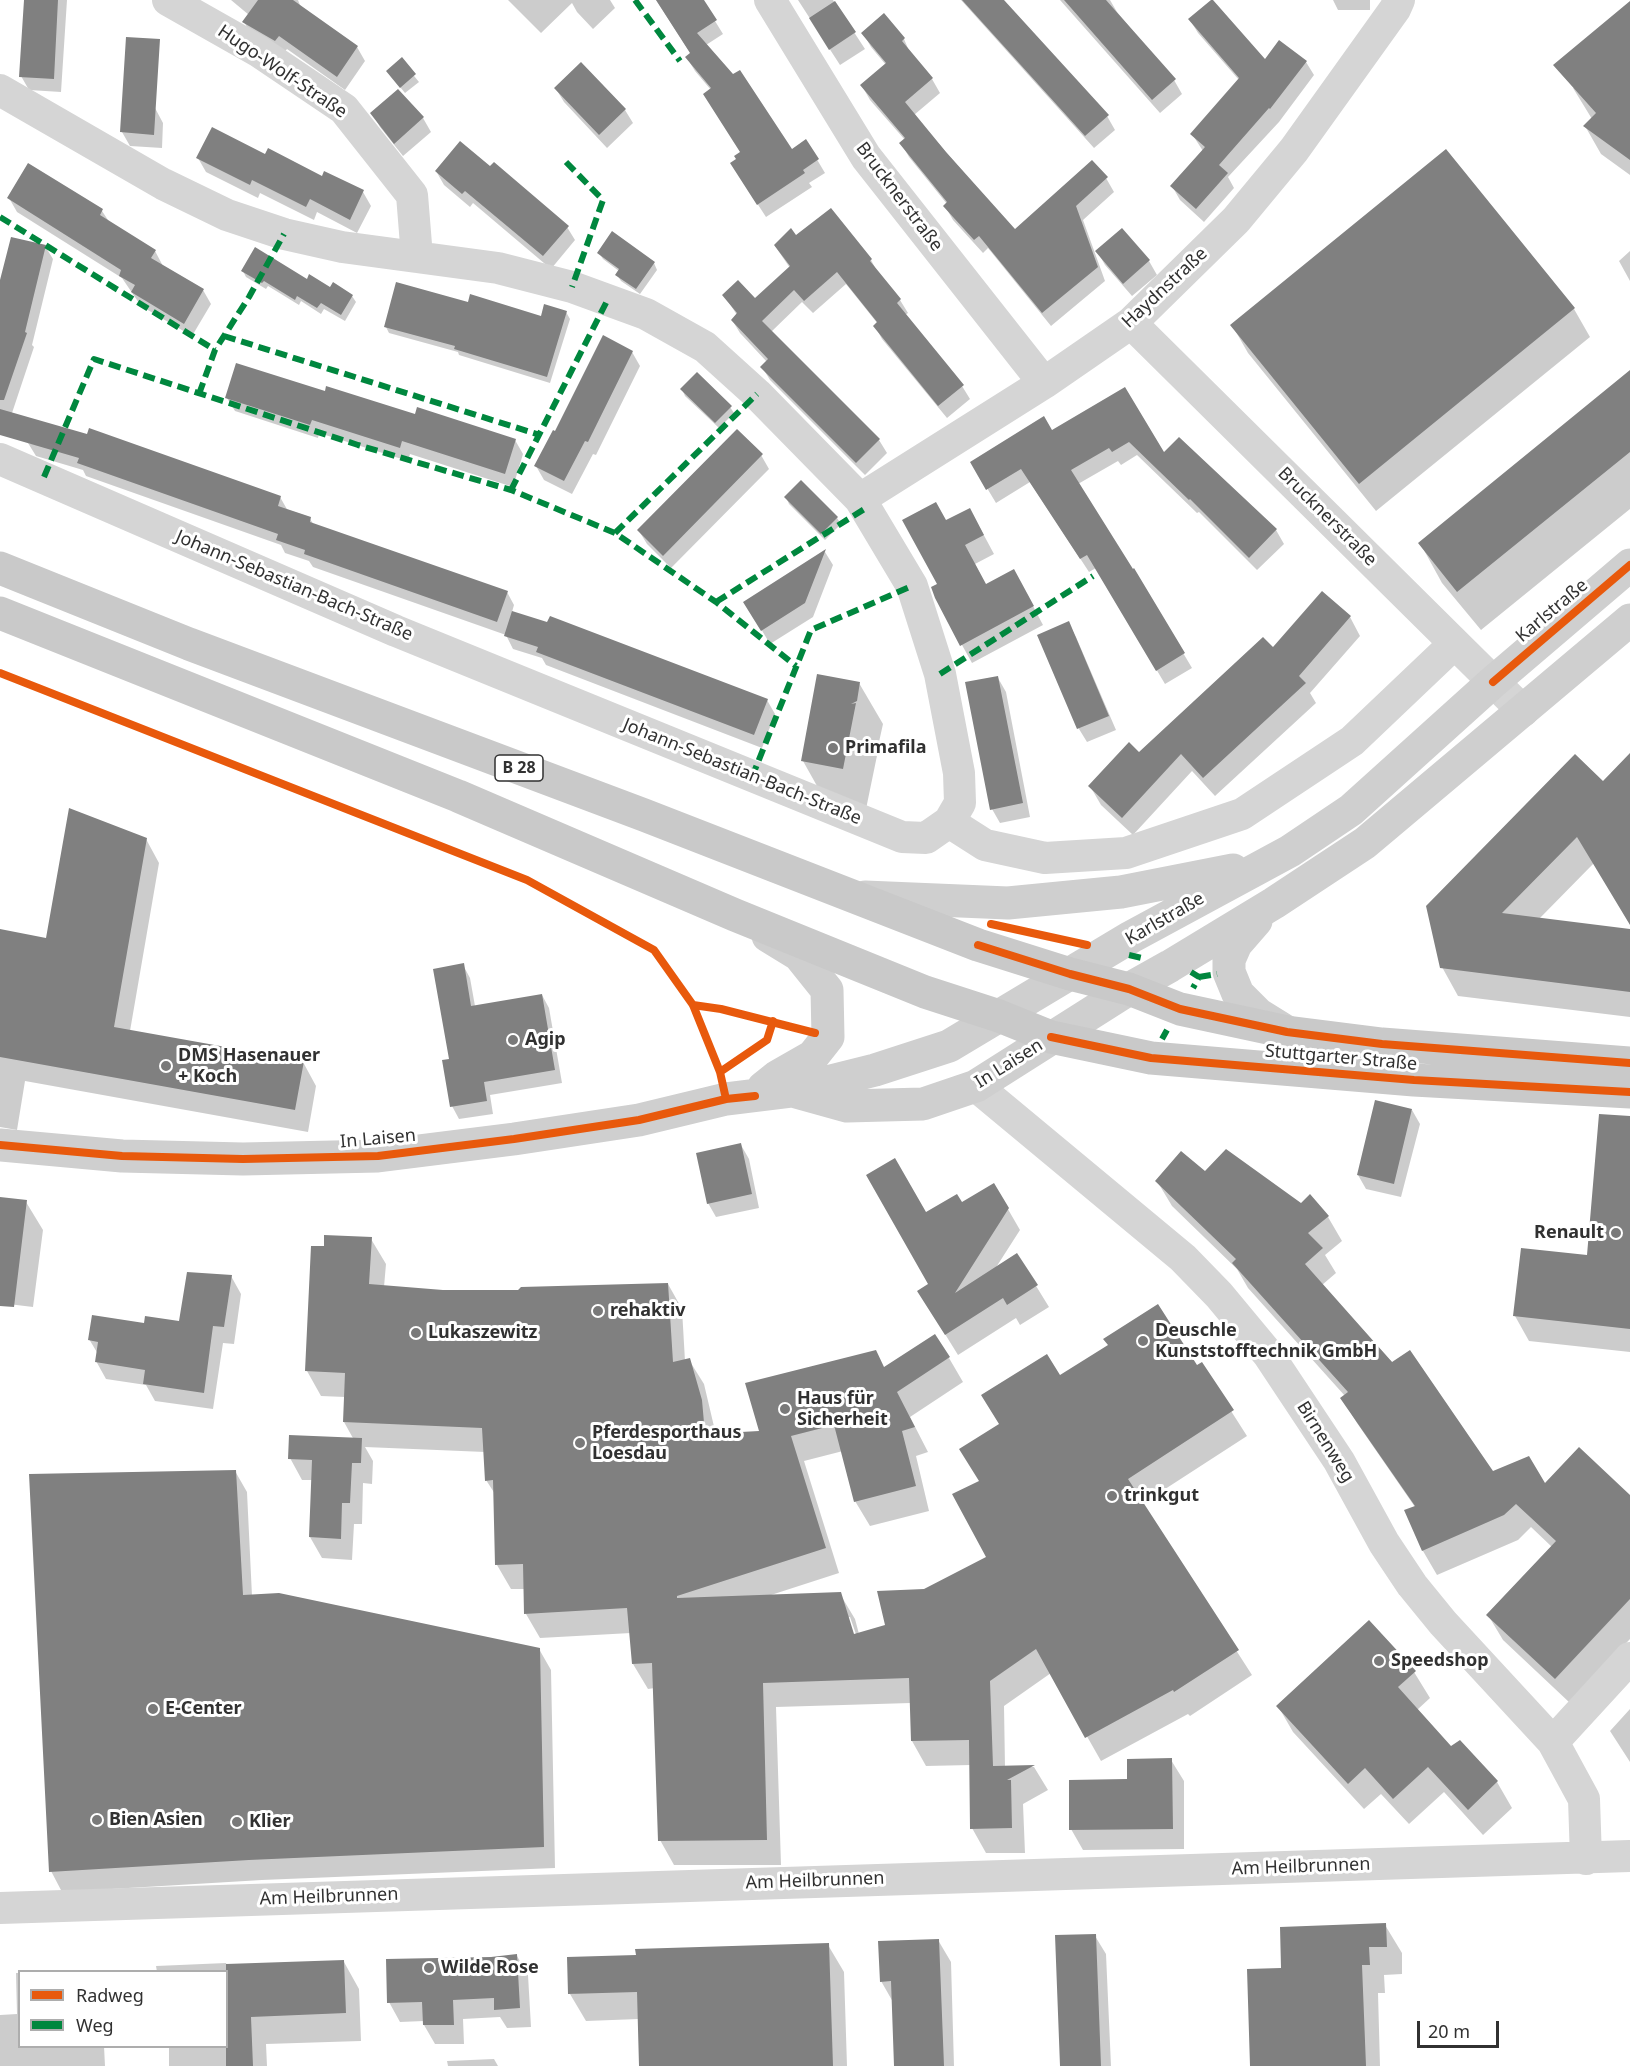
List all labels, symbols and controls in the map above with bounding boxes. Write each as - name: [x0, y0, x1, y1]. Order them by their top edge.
- street label: Hugo-Wolf-Straße: [213, 21, 351, 123]
- street label: Brucknerstraße: [851, 138, 947, 256]
- street label: Haydnstraße: [1118, 243, 1212, 333]
- street label: Brucknerstraße: [1273, 463, 1381, 571]
- street label: Johann-Sebastian-Bach-Straße: [172, 526, 416, 646]
- street label: Karlstraße: [1512, 575, 1592, 647]
- street label: Johann-Sebastian-Bach-Straße: [620, 714, 864, 830]
- place label: Primafila: [845, 737, 926, 759]
- marker: Primafila: [826, 741, 840, 755]
- road number: B 28: [495, 755, 543, 781]
- street label: Karlstraße: [1122, 888, 1208, 950]
- place label: Agip: [525, 1029, 566, 1051]
- marker: Agip: [506, 1033, 520, 1047]
- street label: In Laisen: [971, 1035, 1047, 1093]
- street label: Stuttgarter Straße: [1264, 1041, 1418, 1075]
- place label: DMS Hasenauer + Koch: [178, 1045, 320, 1088]
- marker: DMS Hasenauer + Koch: [159, 1059, 173, 1073]
- street label: In Laisen: [339, 1125, 417, 1153]
- place label: Renault: [1534, 1222, 1604, 1244]
- marker: Renault: [1609, 1226, 1623, 1240]
- place label: rehaktiv: [610, 1300, 686, 1322]
- marker: rehaktiv: [591, 1304, 605, 1318]
- place label: Deuschle Kunststofftechnik GmbH: [1155, 1320, 1377, 1362]
- place label: Lukaszewitz: [428, 1322, 537, 1344]
- marker: Lukaszewitz: [409, 1326, 423, 1340]
- marker: Deuschle Kunststofftechnik GmbH: [1136, 1334, 1150, 1348]
- place label: Haus für Sicherheit: [797, 1388, 888, 1430]
- street label: Birnenweg: [1292, 1397, 1358, 1487]
- marker: Haus für Sicherheit: [778, 1402, 792, 1416]
- place label: Pferdesporthaus Loesdau: [592, 1422, 741, 1464]
- marker: Pferdesporthaus Loesdau: [573, 1436, 587, 1450]
- place label: trinkgut: [1124, 1485, 1199, 1507]
- marker: trinkgut: [1105, 1489, 1119, 1503]
- place label: Speedshop: [1391, 1650, 1489, 1672]
- marker: Speedshop: [1372, 1654, 1386, 1668]
- place label: E-Center: [165, 1698, 241, 1720]
- marker: E-Center: [146, 1702, 160, 1716]
- place label: Bien Asien: [109, 1809, 203, 1831]
- place label: Klier: [249, 1811, 290, 1833]
- marker: Bien Asien: [90, 1813, 104, 1827]
- marker: Klier: [230, 1815, 244, 1829]
- street label: Am Heilbrunnen: [1231, 1854, 1371, 1880]
- street label: Am Heilbrunnen: [745, 1868, 885, 1894]
- street label: Am Heilbrunnen: [259, 1884, 399, 1910]
- place label: Wilde Rose: [441, 1957, 539, 1979]
- marker: Wilde Rose: [422, 1961, 436, 1975]
- legend: [18, 1970, 228, 2048]
- text: Radweg: [76, 1983, 144, 2007]
- scale bar: [1420, 2009, 1502, 2047]
- text: Weg: [76, 2013, 114, 2037]
- text: 20 m: [1428, 2019, 1470, 2043]

